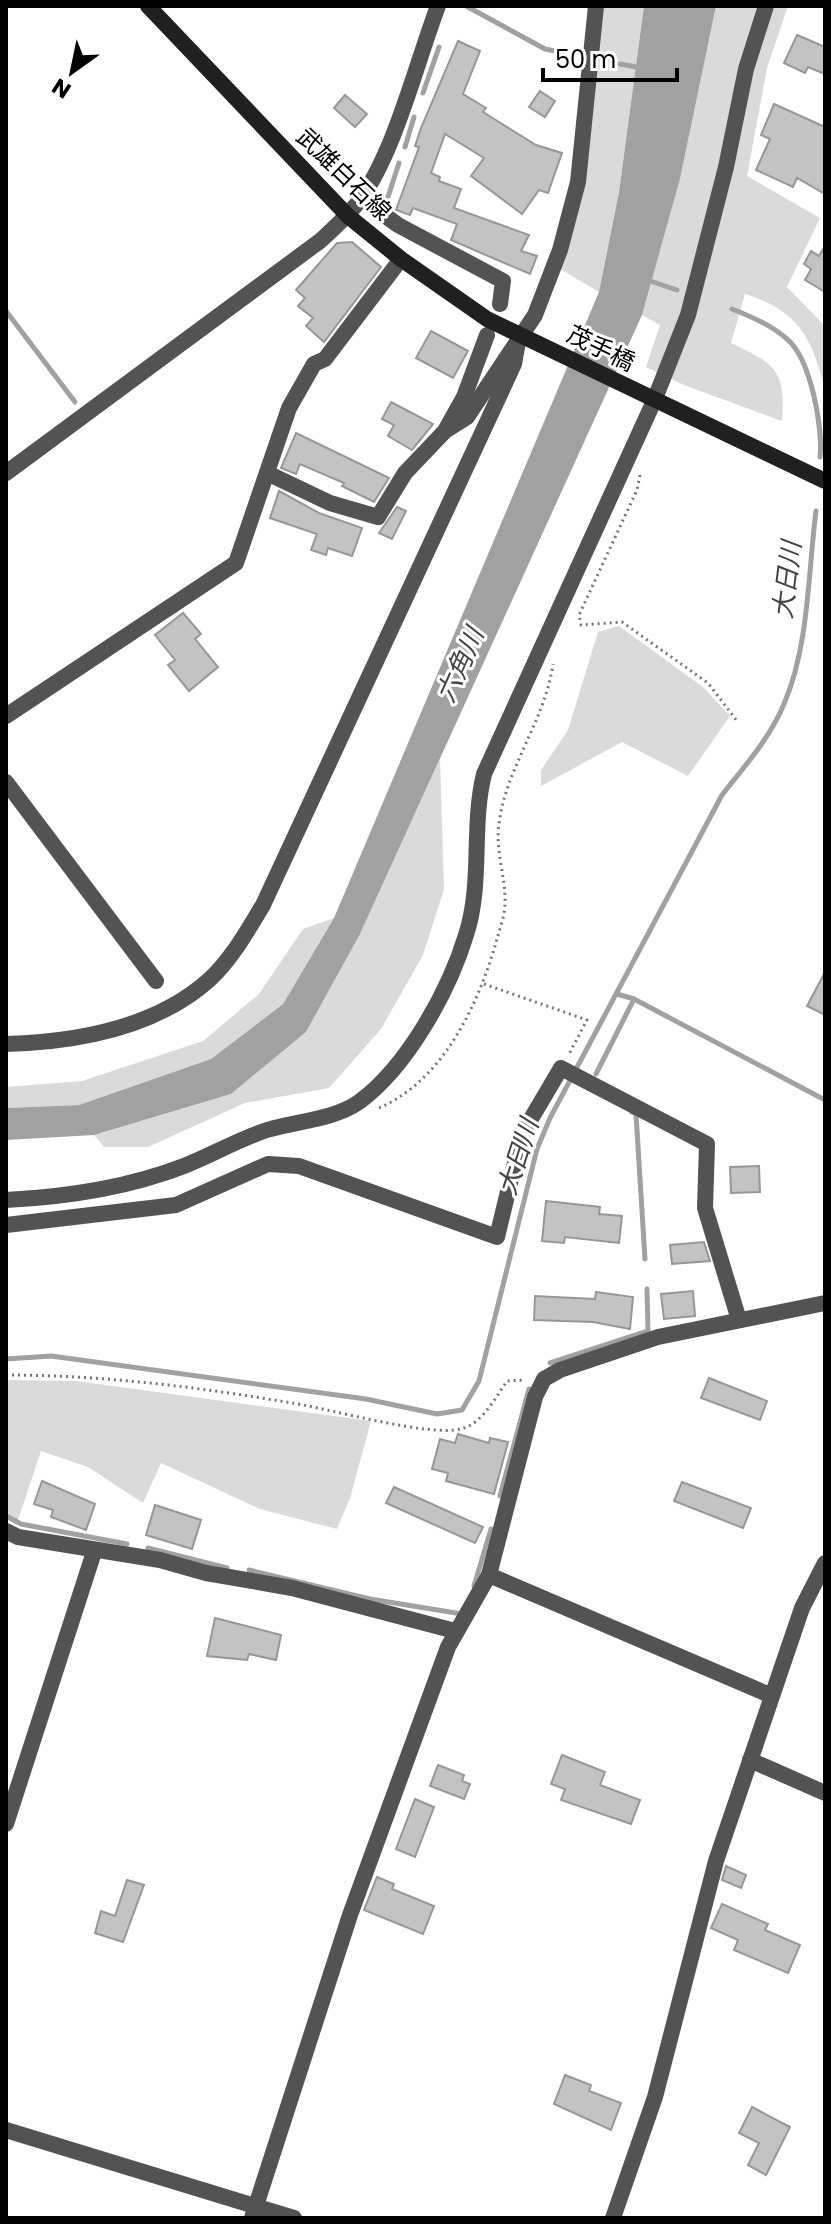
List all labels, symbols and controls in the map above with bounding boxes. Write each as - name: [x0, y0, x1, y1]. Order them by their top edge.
- north arrow: [32, 32, 112, 112]
- scale bar: [543, 32, 677, 82]
- text: 50 m: [555, 43, 616, 76]
- text: N: [46, 71, 77, 106]
- street label: 武雄白石線: [289, 120, 399, 228]
- street label: 茂手橋: [561, 317, 641, 379]
- water label: 大日川: [764, 536, 810, 621]
- water label: 六角川: [428, 619, 494, 708]
- water label: 大日川: [489, 1112, 548, 1200]

